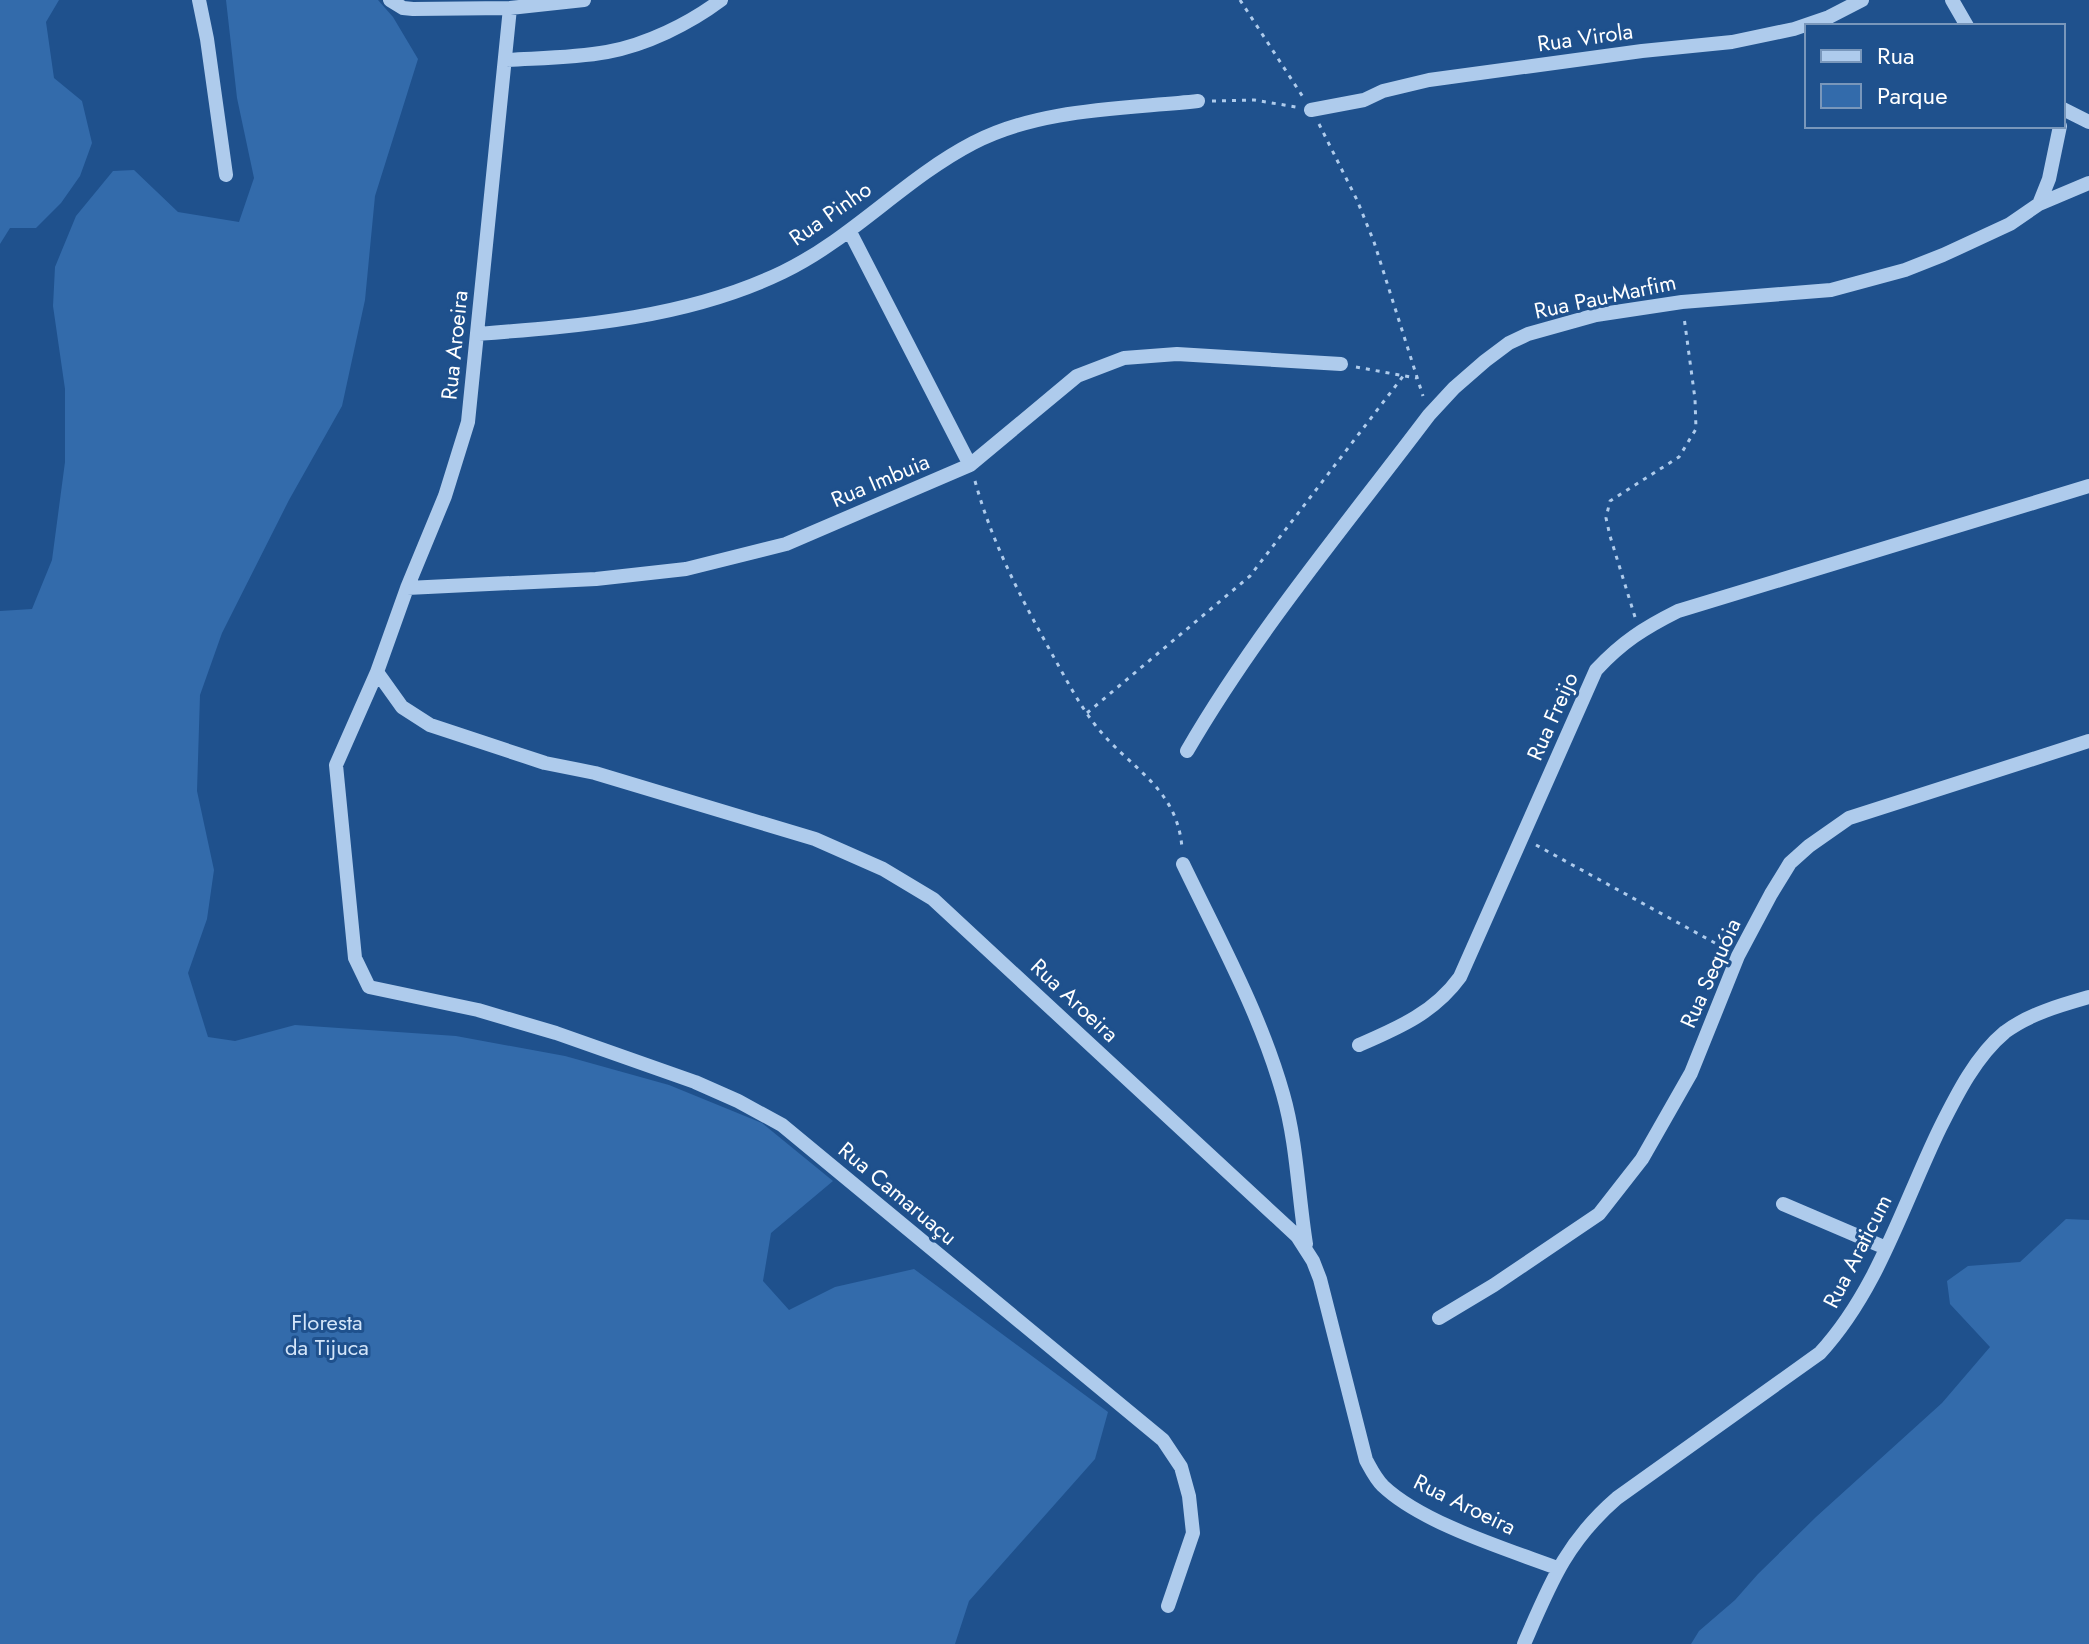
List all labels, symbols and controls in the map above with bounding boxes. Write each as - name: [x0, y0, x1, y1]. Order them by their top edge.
- street label: Rua Virola: [1535, 14, 1635, 60]
- legend: [1805, 24, 2065, 128]
- text: Rua: [1877, 38, 1915, 73]
- text: Parque: [1877, 78, 1948, 113]
- street label: Rua Pinho: [782, 173, 878, 253]
- street label: Rua Pau-Marfim: [1531, 265, 1679, 327]
- street label: Rua Aroeira: [432, 289, 476, 401]
- street label: Rua Imbuia: [826, 445, 934, 515]
- street label: Rua Freijo: [1518, 667, 1586, 765]
- street label: Rua Sequóia: [1672, 913, 1748, 1033]
- street label: Rua Aroeira: [1024, 951, 1126, 1049]
- street label: Rua Camaruaçu: [832, 1134, 964, 1252]
- street label: Rua Araticum: [1815, 1189, 1899, 1313]
- park label: Floresta da Tijuca: [285, 1306, 369, 1363]
- street label: Rua Aroeira: [1409, 1466, 1521, 1542]

